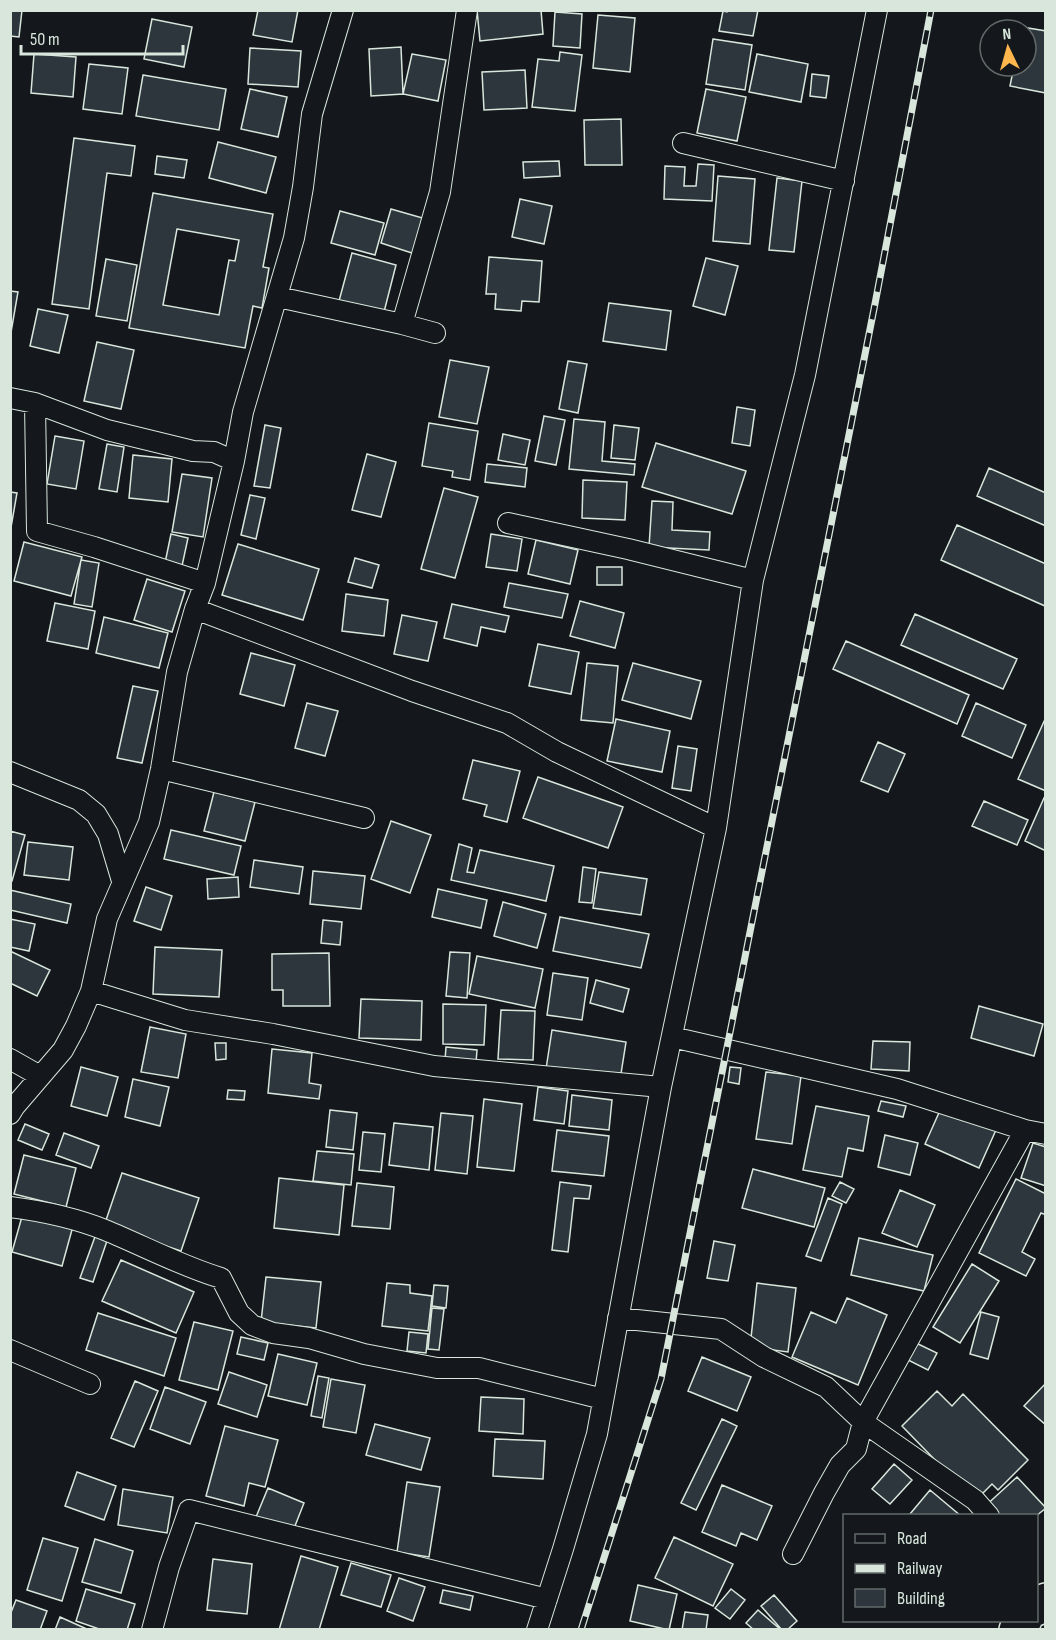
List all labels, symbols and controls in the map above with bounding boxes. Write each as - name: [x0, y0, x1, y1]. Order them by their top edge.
- scale bar: [21, 18, 183, 56]
- north arrow: [978, 18, 1038, 78]
- text: N: [1002, 25, 1012, 44]
- text: 50 m: [30, 29, 60, 50]
- legend: [843, 1514, 1038, 1622]
- text: Road: [897, 1528, 927, 1549]
- text: Railway: [897, 1558, 942, 1579]
- text: Building: [897, 1588, 945, 1609]

